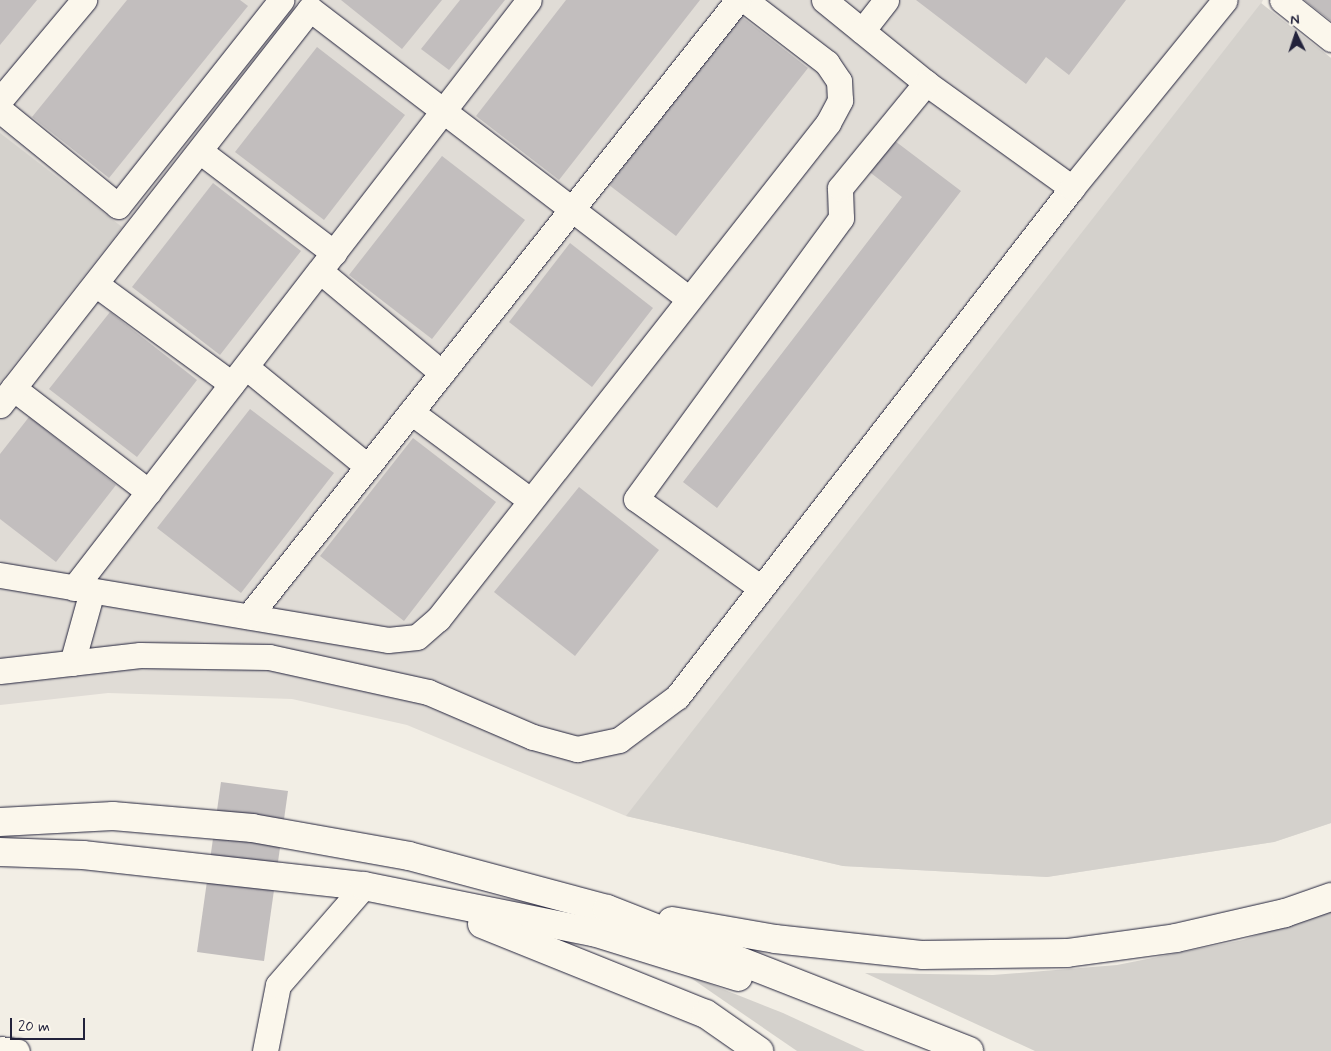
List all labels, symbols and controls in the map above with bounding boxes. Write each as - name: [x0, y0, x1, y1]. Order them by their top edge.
- north arrow: [1271, 10, 1321, 60]
- text: N: [1290, 11, 1300, 29]
- scale bar: [12, 1008, 88, 1040]
- text: 20 m: [18, 1017, 50, 1037]

